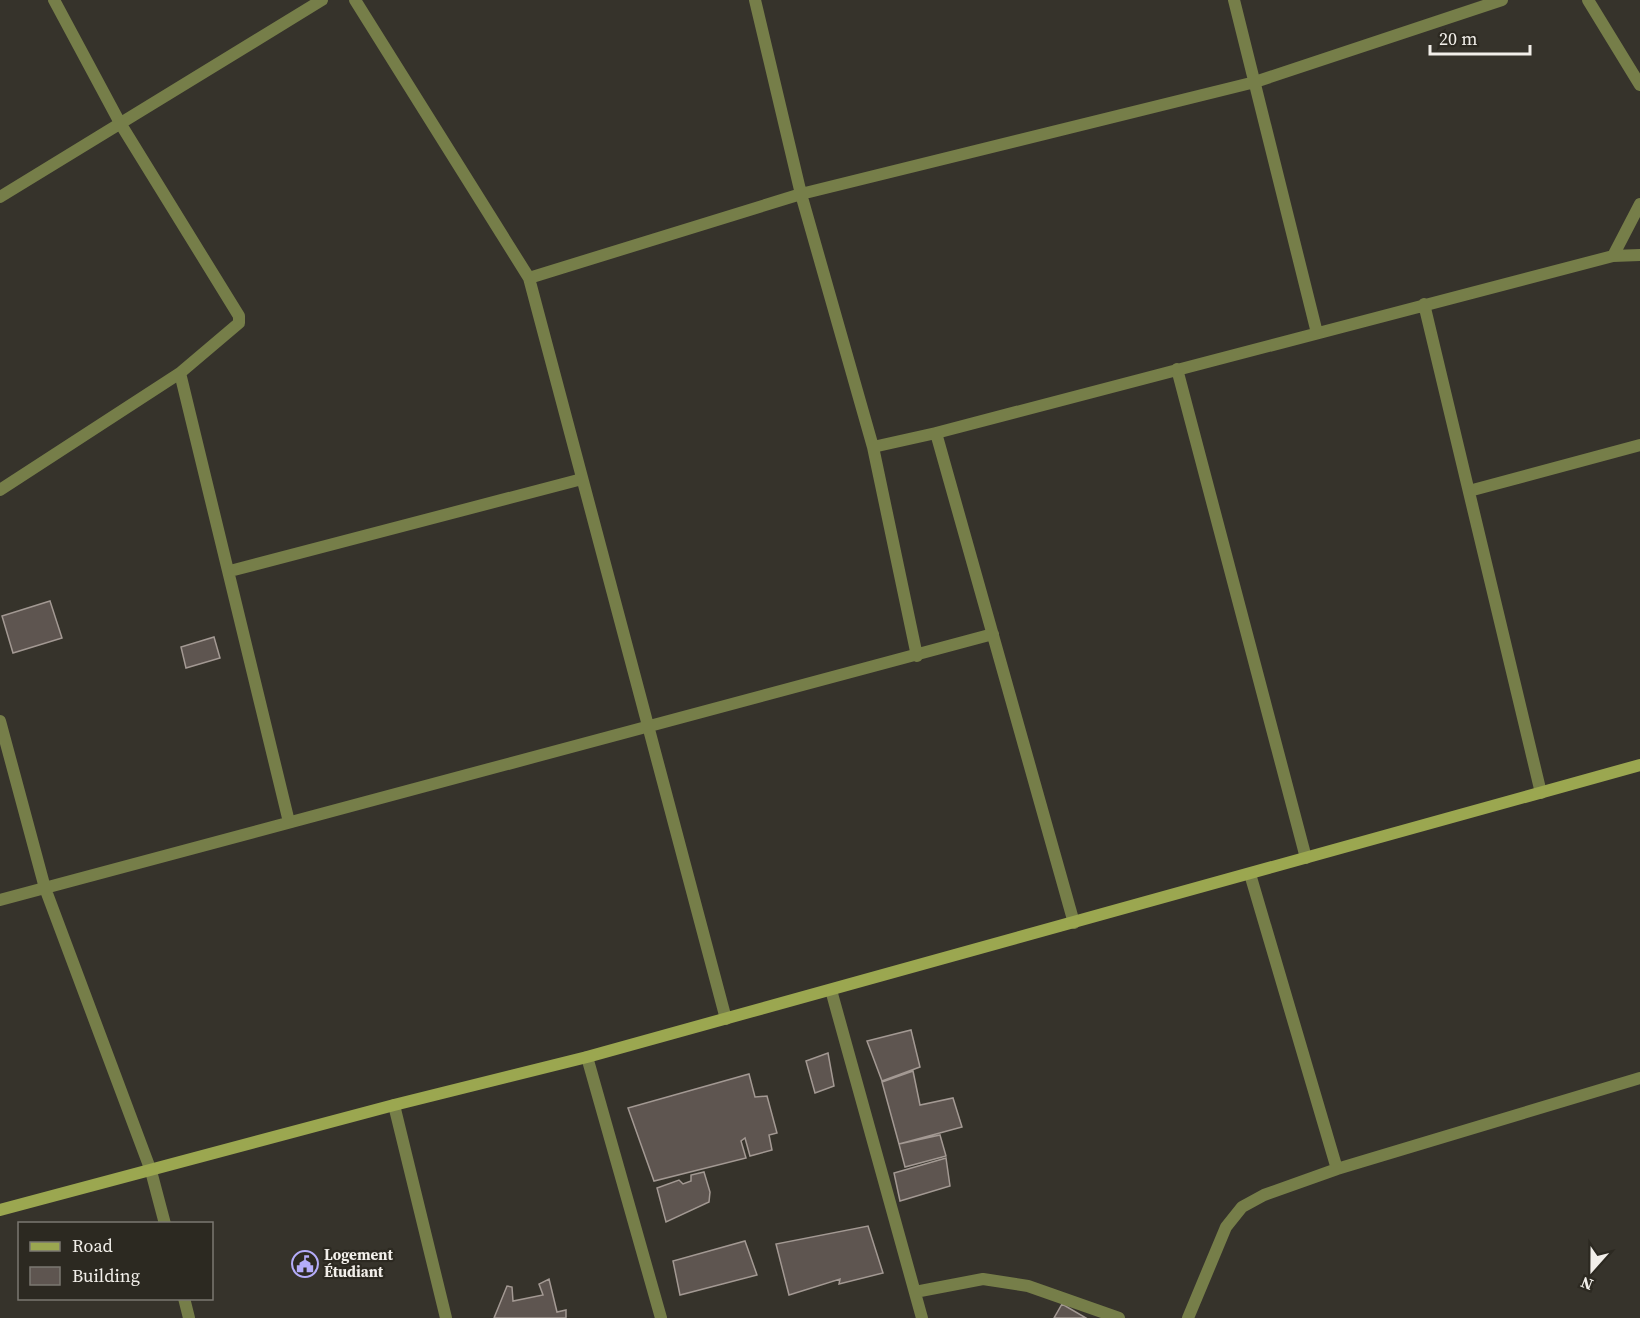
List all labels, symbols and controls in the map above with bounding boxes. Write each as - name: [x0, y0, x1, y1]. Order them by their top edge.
- scale bar: [1430, 18, 1530, 56]
- text: 20 m: [1439, 26, 1477, 51]
- legend: [18, 1222, 213, 1300]
- text: Road: [72, 1233, 113, 1258]
- north arrow: [1562, 1240, 1622, 1300]
- place label: Logement Étudiant: [324, 1244, 393, 1282]
- public building icon: Logement Étudiant: [290, 1249, 320, 1279]
- text: Building: [72, 1263, 140, 1288]
- text: N: [1577, 1272, 1596, 1296]

